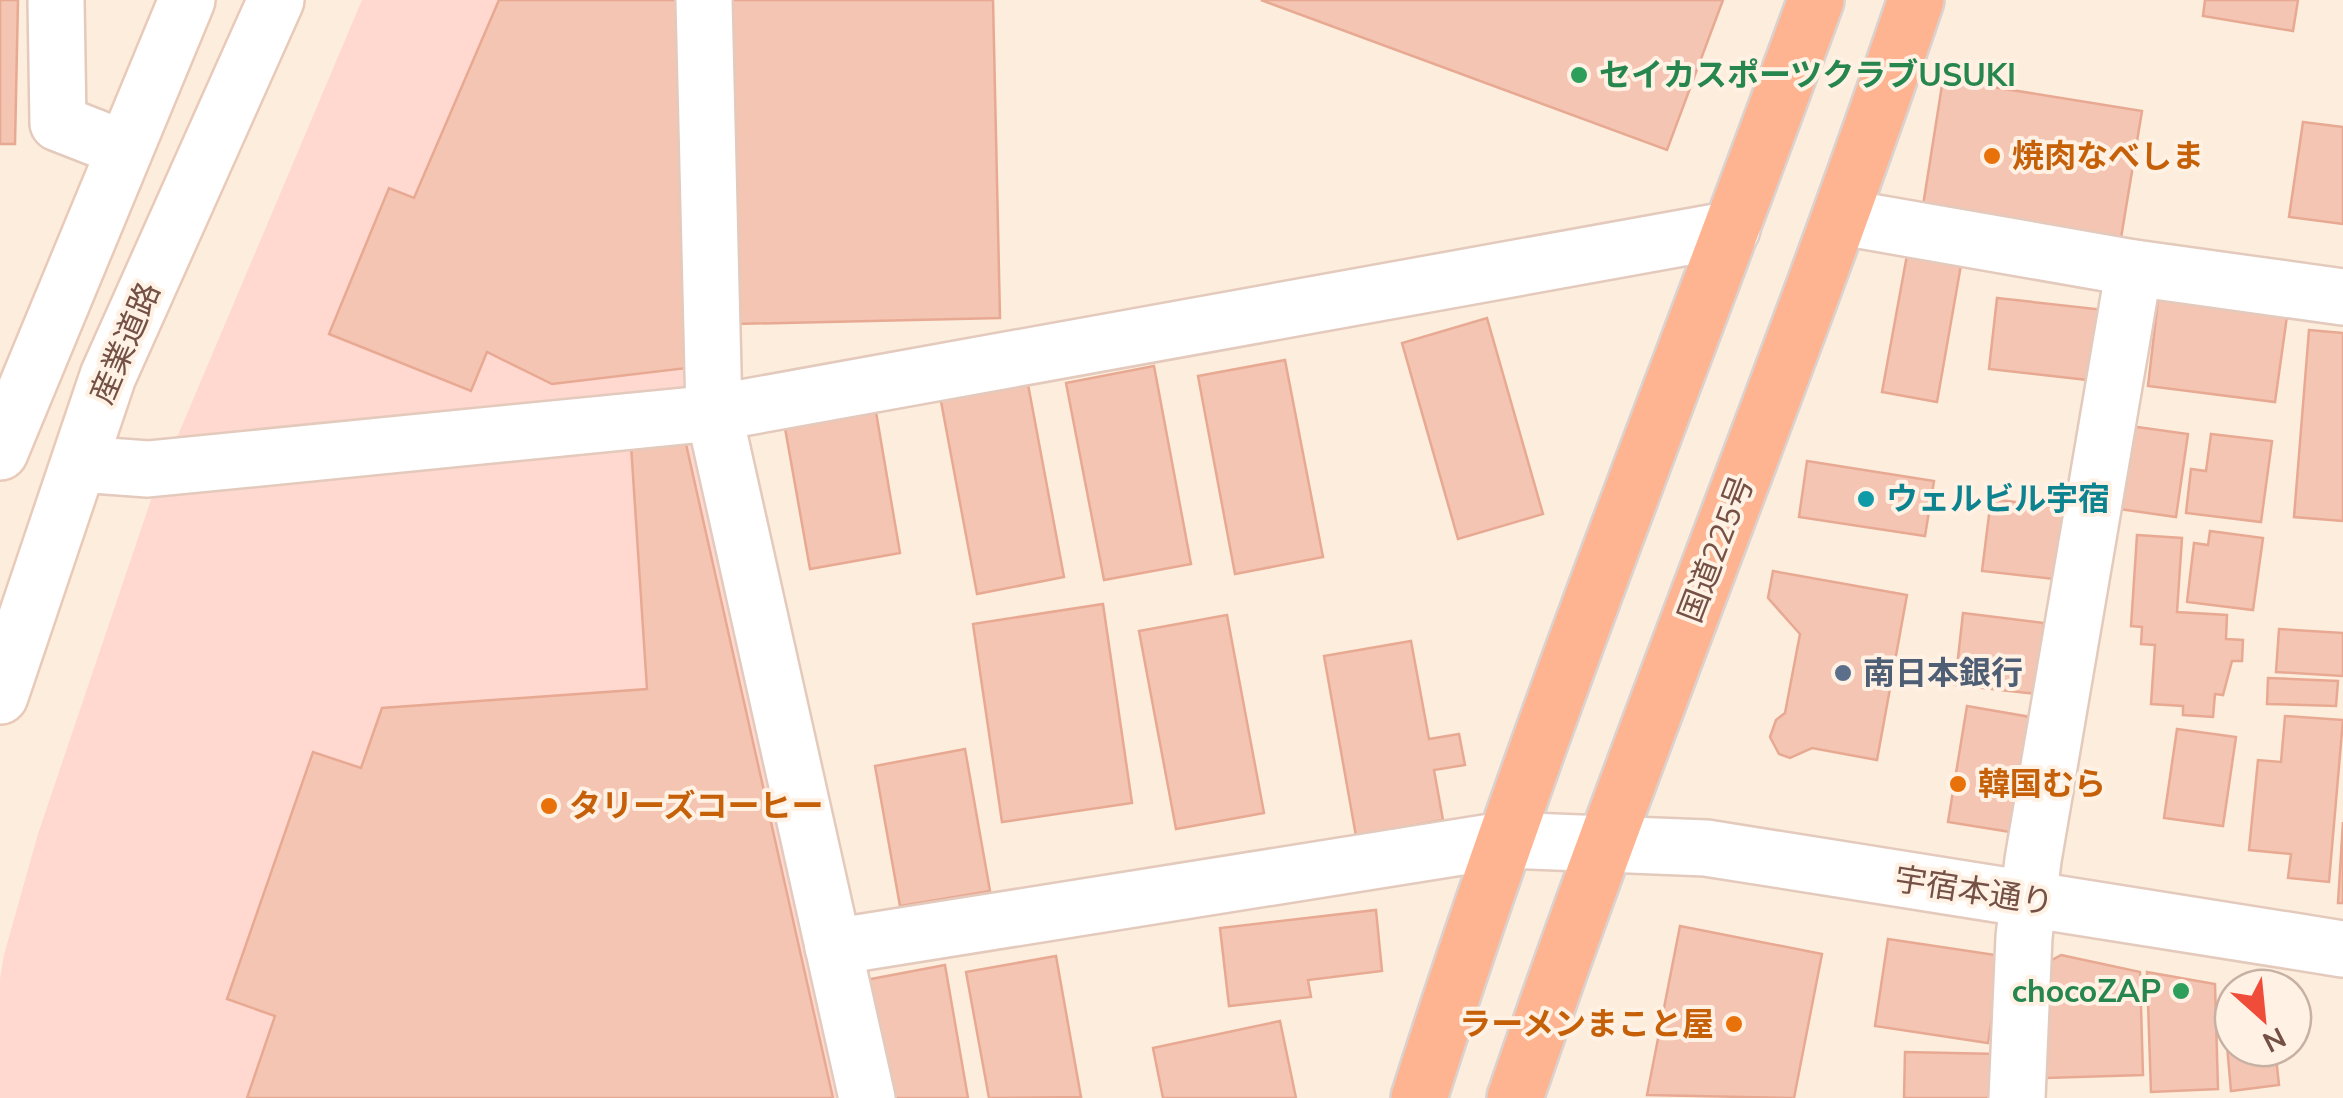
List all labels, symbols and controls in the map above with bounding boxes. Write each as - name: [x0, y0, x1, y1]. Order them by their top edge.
- place label: セイカスポーツクラブUSUKI: [1599, 54, 2016, 97]
- marker: セイカスポーツクラブUSUKI: [1568, 64, 1590, 86]
- place label: 焼肉なべしま: [2012, 135, 2204, 178]
- marker: 焼肉なべしま: [1981, 145, 2003, 167]
- street label: 産業道路: [81, 276, 170, 411]
- street label: 国道225号: [1669, 470, 1764, 629]
- place label: ウェルビル宇宿: [1886, 478, 2110, 521]
- marker: ウェルビル宇宿: [1855, 488, 1877, 510]
- place label: 南日本銀行: [1863, 652, 2023, 695]
- marker: 南日本銀行: [1832, 662, 1854, 684]
- place label: 韓国むら: [1978, 763, 2106, 806]
- marker: 韓国むら: [1947, 773, 1969, 795]
- place label: タリーズコーヒー: [569, 785, 823, 828]
- marker: タリーズコーヒー: [538, 795, 560, 817]
- street label: 宇宿本通り: [1892, 858, 2056, 925]
- north arrow: [2213, 968, 2313, 1068]
- place label: chocoZAP: [2012, 970, 2161, 1013]
- marker: chocoZAP: [2170, 980, 2192, 1002]
- place label: ラーメンまこと屋: [1459, 1003, 1714, 1046]
- marker: ラーメンまこと屋: [1723, 1013, 1745, 1035]
- text: N: [2256, 1018, 2292, 1061]

